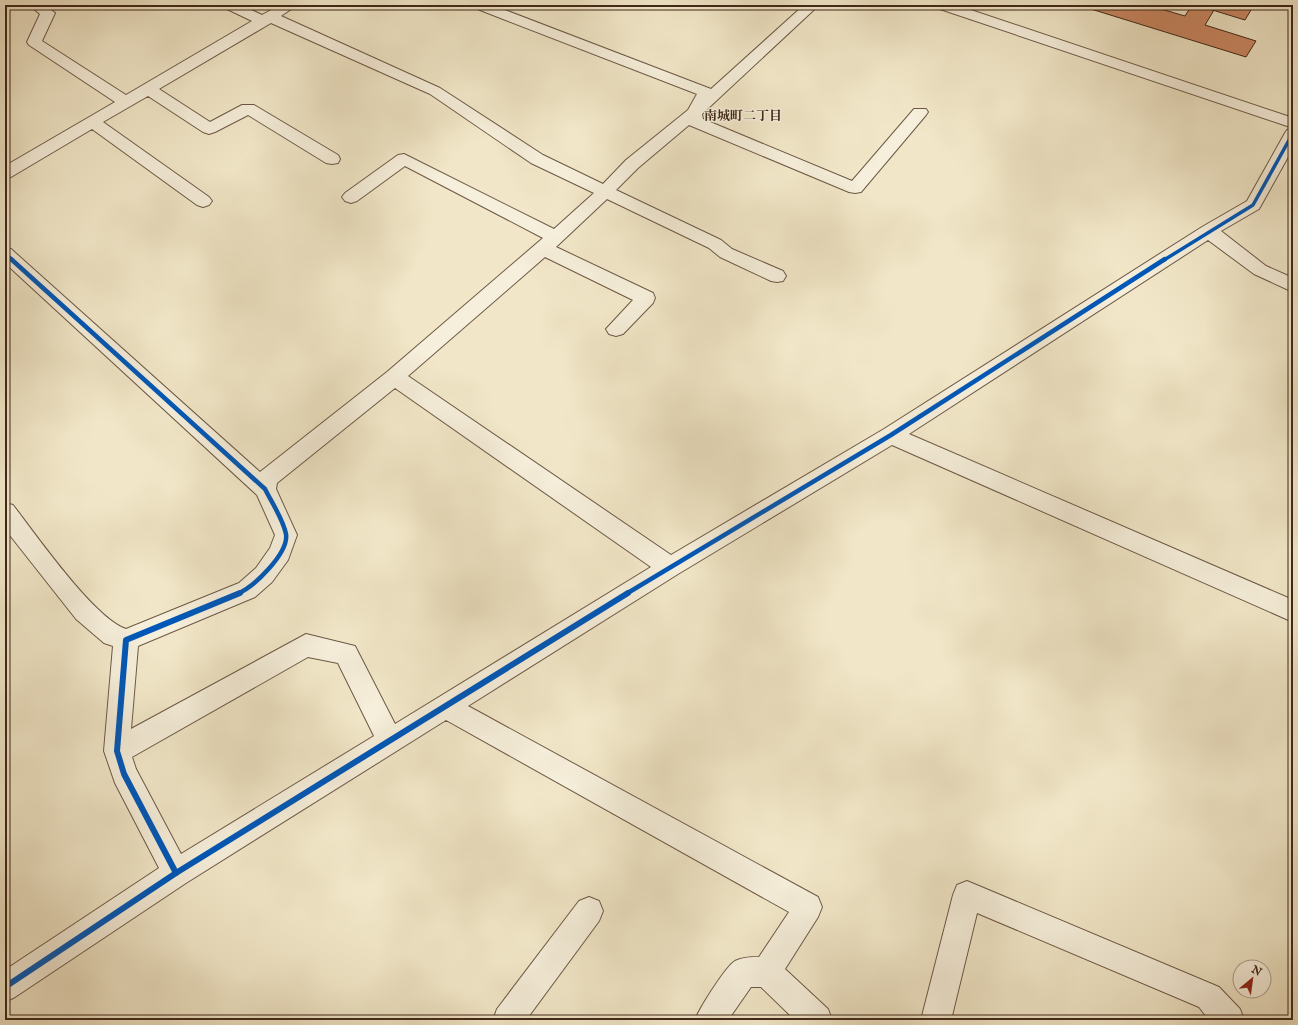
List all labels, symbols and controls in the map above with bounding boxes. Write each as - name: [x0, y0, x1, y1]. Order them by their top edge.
- district label: 南城町二丁目: [704, 108, 782, 125]
- north arrow: [1232, 959, 1272, 999]
- text: N: [1248, 962, 1264, 980]

